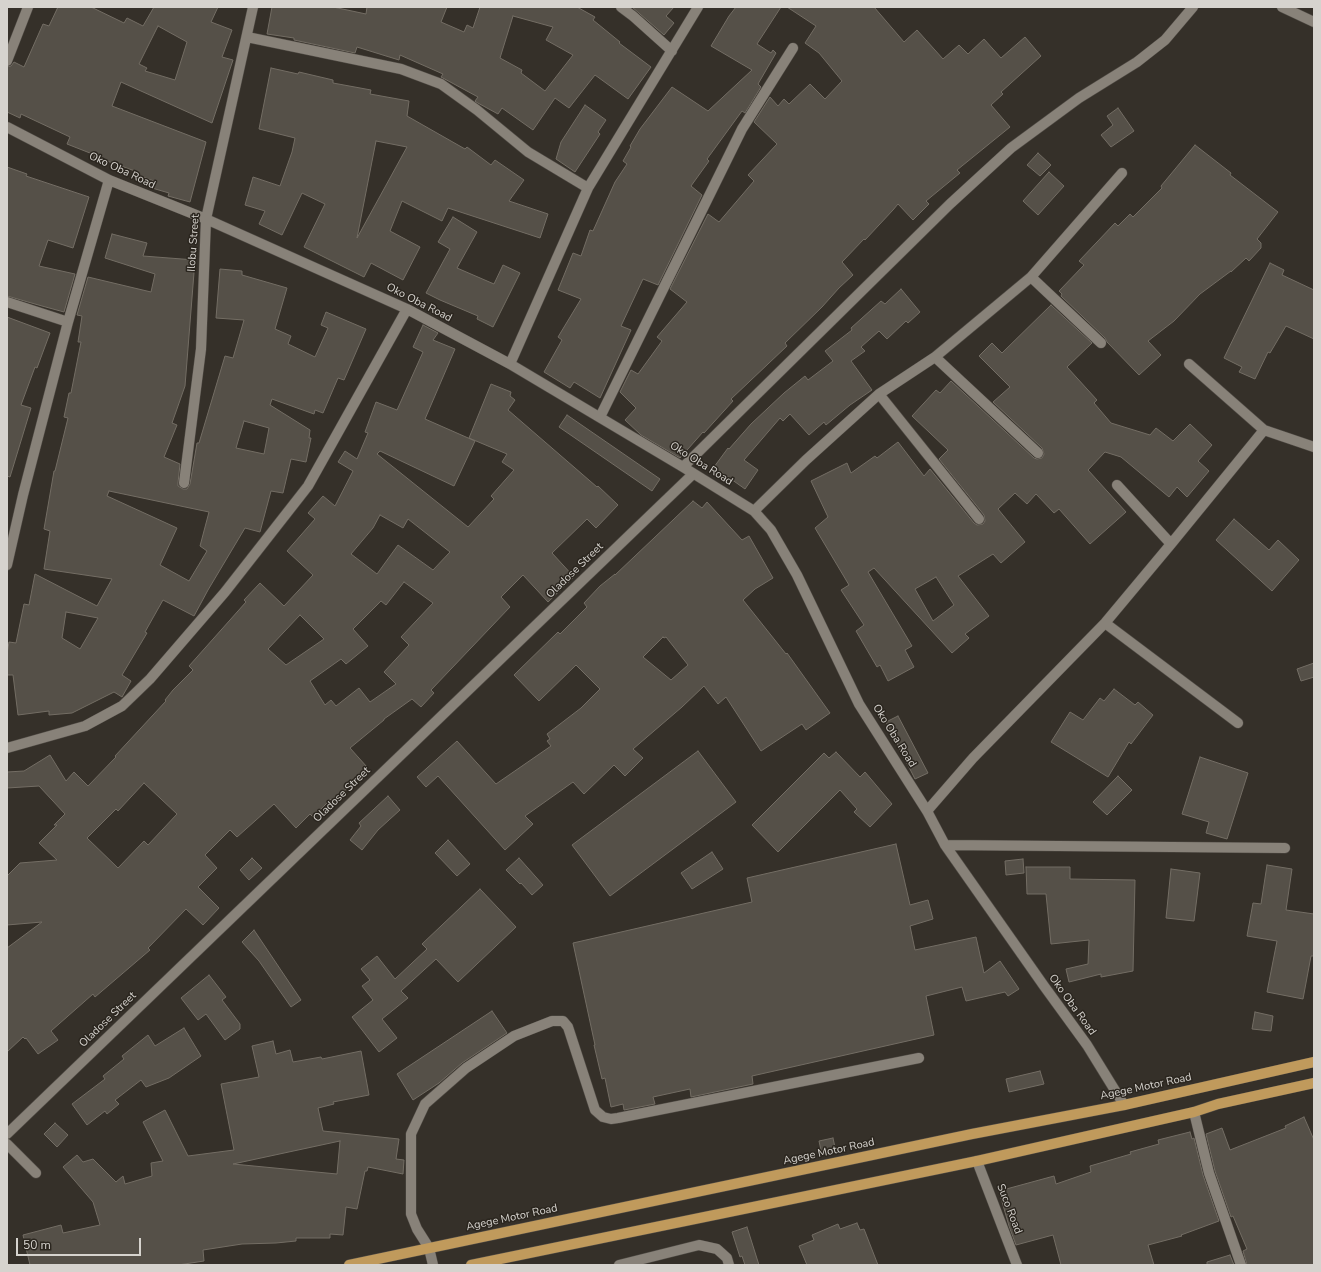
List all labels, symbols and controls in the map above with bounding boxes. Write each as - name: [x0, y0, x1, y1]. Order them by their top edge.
- street label: Oko Oba Road: [87, 150, 157, 192]
- street label: Ilobu Street: [185, 214, 203, 272]
- street label: Oko Oba Road: [384, 281, 454, 325]
- street label: Oko Oba Road: [667, 439, 735, 489]
- street label: Oladose Street: [544, 541, 606, 601]
- street label: Oko Oba Road: [869, 702, 919, 770]
- street label: Oladose Street: [311, 765, 373, 825]
- street label: Oko Oba Road: [1046, 972, 1098, 1038]
- street label: Oladose Street: [77, 990, 139, 1050]
- street label: Agege Motor Road: [1099, 1071, 1193, 1103]
- street label: Agege Motor Road: [782, 1136, 876, 1168]
- street label: Suco Road: [993, 1182, 1025, 1236]
- street label: Agege Motor Road: [465, 1202, 559, 1234]
- scale bar: [18, 1230, 143, 1256]
- text: 50 m: [23, 1237, 51, 1253]

